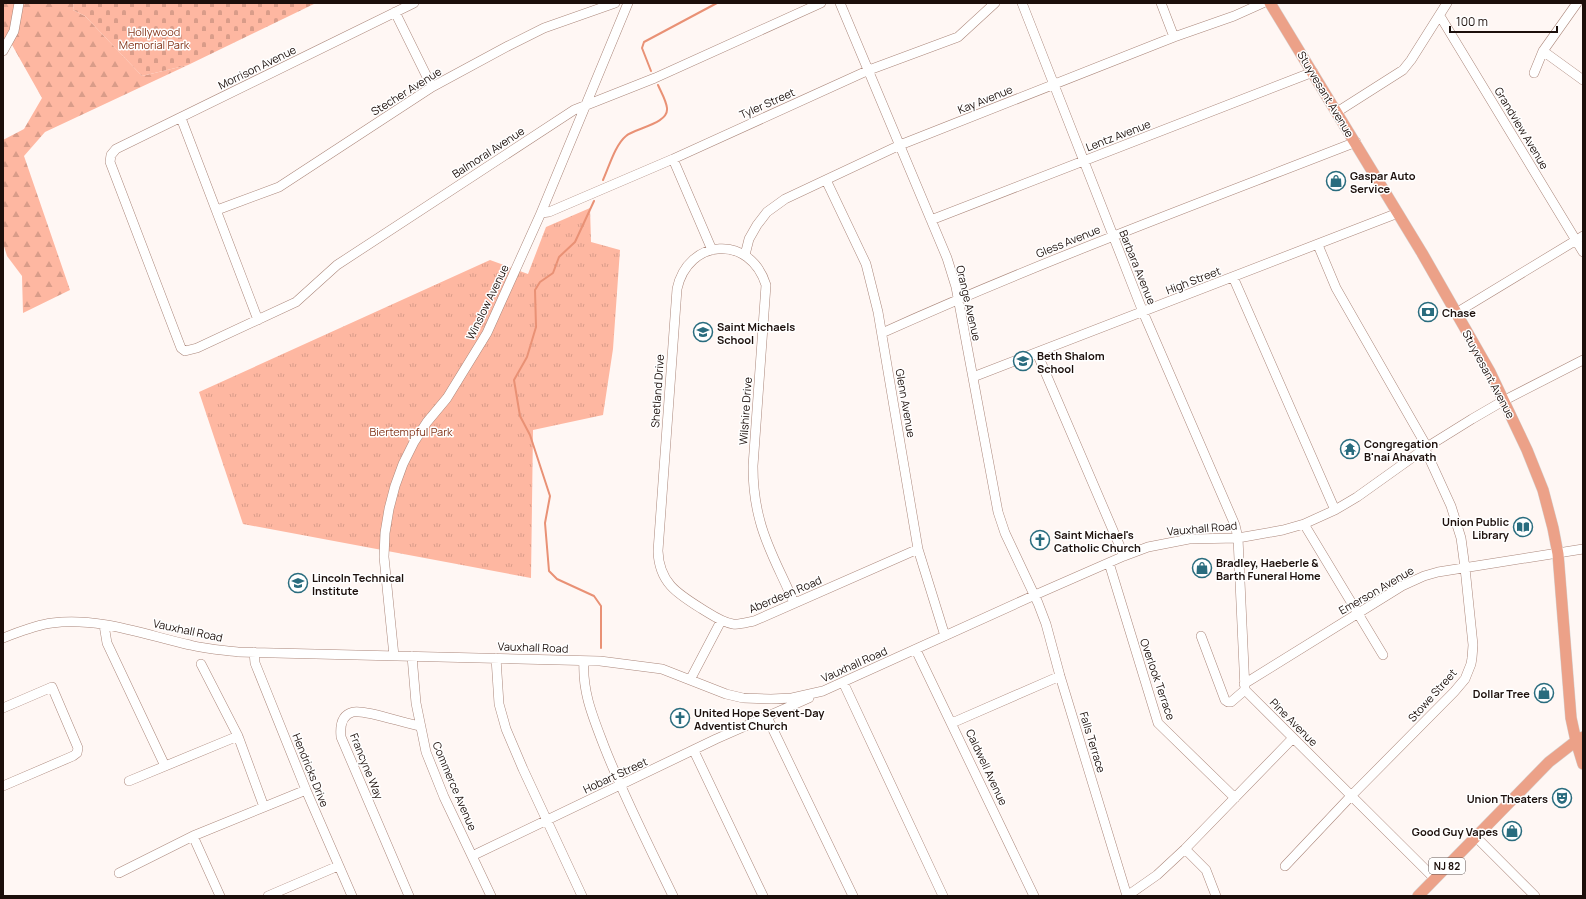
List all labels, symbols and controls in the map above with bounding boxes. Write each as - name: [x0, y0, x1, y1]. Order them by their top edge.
- scale bar: [1450, 8, 1557, 34]
- text: 100 m: [1456, 13, 1488, 30]
- park label: Hollywood Memorial Park: [119, 24, 190, 52]
- street label: Morrison Avenue: [216, 41, 299, 92]
- street label: Stuyvesant Avenue: [1294, 48, 1358, 140]
- street label: Stecher Avenue: [368, 63, 444, 119]
- street label: Kay Avenue: [955, 81, 1015, 117]
- street label: Tyler Street: [737, 84, 797, 122]
- street label: Grandview Avenue: [1492, 84, 1553, 172]
- street label: Lentz Avenue: [1083, 116, 1153, 154]
- street label: Balmoral Avenue: [449, 123, 528, 181]
- place label: Gaspar Auto Service: [1350, 168, 1416, 196]
- shop icon: Gaspar Auto Service: [1325, 170, 1347, 192]
- street label: Gless Avenue: [1034, 221, 1103, 261]
- street label: Barbara Avenue: [1116, 227, 1160, 307]
- street label: Winslow Avenue: [462, 261, 512, 342]
- street label: High Street: [1163, 263, 1223, 297]
- street label: Orange Avenue: [953, 264, 985, 343]
- bank icon: Chase: [1417, 301, 1439, 323]
- place label: Chase: [1442, 305, 1476, 320]
- place label: Saint Michaels School: [717, 319, 795, 347]
- school or university icon: Saint Michaels School: [692, 321, 714, 343]
- street label: Stuyvesant Avenue: [1459, 327, 1519, 421]
- place label: Beth Shalom School: [1037, 348, 1105, 376]
- school or university icon: Beth Shalom School: [1012, 350, 1034, 372]
- street label: Shetland Drive: [647, 353, 667, 428]
- street label: Glenn Avenue: [893, 367, 920, 439]
- street label: Wilshire Drive: [735, 376, 755, 446]
- park label: Biertempful Park: [369, 424, 453, 439]
- place label: Congregation B'nai Ahavath: [1364, 436, 1438, 464]
- temple icon: Congregation B'nai Ahavath: [1339, 438, 1361, 460]
- place label: Union Public Library: [1442, 514, 1510, 542]
- library icon: Union Public Library: [1512, 516, 1534, 538]
- street label: Vauxhall Road: [1166, 517, 1238, 539]
- place label: Saint Michael's Catholic Church: [1054, 527, 1141, 555]
- church icon: Saint Michael's Catholic Church: [1029, 529, 1051, 551]
- place label: Bradley, Haeberle & Barth Funeral Home: [1216, 555, 1321, 583]
- shop icon: Bradley, Haeberle & Barth Funeral Home: [1191, 557, 1213, 579]
- street label: Emerson Avenue: [1336, 562, 1417, 618]
- place label: Lincoln Technical Institute: [312, 570, 404, 598]
- school or university icon: Lincoln Technical Institute: [287, 572, 309, 594]
- street label: Aberdeen Road: [746, 572, 824, 616]
- street label: Vauxhall Road: [152, 615, 224, 645]
- street label: Overlook Terrace: [1137, 636, 1179, 722]
- street label: Vauxhall Road: [497, 638, 569, 656]
- street label: Vauxhall Road: [819, 643, 889, 685]
- street label: Stowe Street: [1404, 665, 1460, 725]
- shop icon: Dollar Tree: [1533, 682, 1555, 704]
- place label: Dollar Tree: [1473, 686, 1530, 701]
- street label: Pine Avenue: [1267, 695, 1322, 750]
- place label: United Hope Sevent-Day Adventist Church: [694, 705, 825, 733]
- church icon: United Hope Sevent-Day Adventist Church: [669, 707, 691, 729]
- street label: Falls Terrace: [1077, 710, 1110, 775]
- street label: Caldwell Avenue: [963, 726, 1012, 808]
- street label: Hendricks Drive: [289, 731, 333, 810]
- street label: Francyne Way: [347, 731, 387, 801]
- street label: Commerce Avenue: [429, 739, 481, 833]
- street label: Hobart Street: [580, 754, 650, 796]
- theatre icon: Union Theaters: [1551, 787, 1573, 809]
- place label: Union Theaters: [1467, 791, 1548, 806]
- shop icon: Good Guy Vapes: [1501, 820, 1523, 842]
- place label: Good Guy Vapes: [1412, 824, 1498, 839]
- road number: NJ 82: [1429, 858, 1465, 874]

